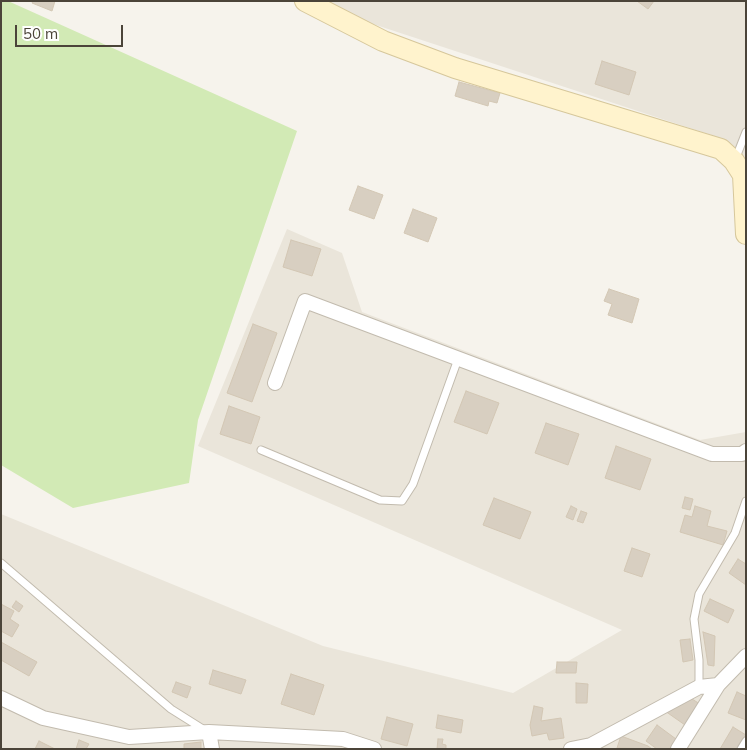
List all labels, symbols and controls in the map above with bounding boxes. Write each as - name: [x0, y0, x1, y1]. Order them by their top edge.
- scale bar: [18, 15, 125, 47]
- text: 50 m: [23, 24, 58, 43]

